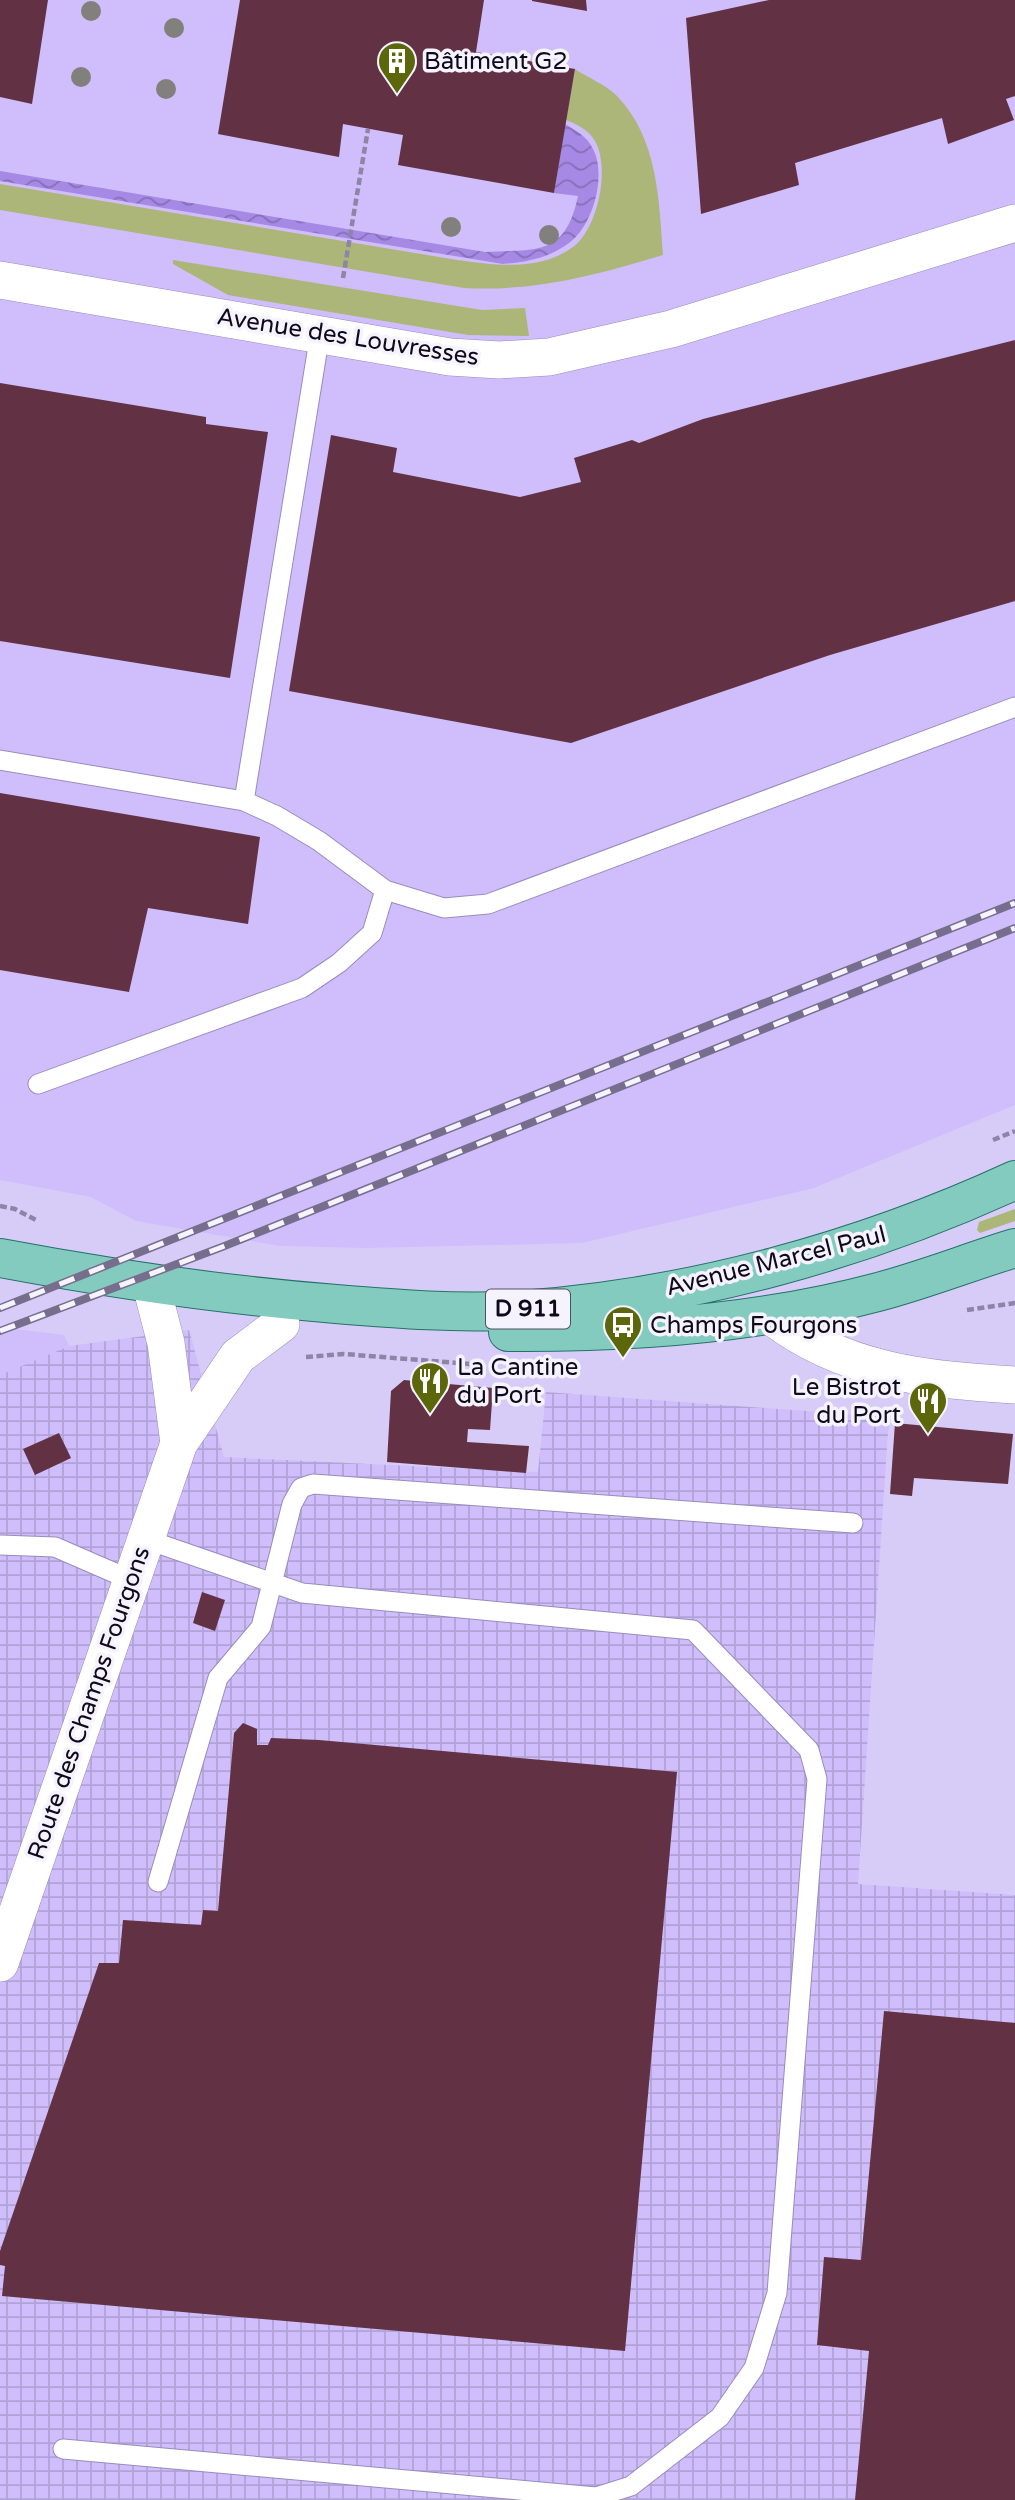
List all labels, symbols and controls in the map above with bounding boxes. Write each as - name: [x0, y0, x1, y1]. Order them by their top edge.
- building icon: Bâtiment G2: [376, 40, 418, 95]
- place label: Bâtiment G2: [424, 47, 568, 76]
- street label: Avenue des Louvresses: [215, 302, 481, 372]
- street label: Avenue Marcel Paul: [663, 1220, 889, 1302]
- road number: D 911: [486, 1290, 570, 1328]
- bus stop icon: Champs Fourgons: [602, 1304, 644, 1359]
- place label: Champs Fourgons: [650, 1311, 857, 1340]
- place label: La Cantine du Port: [457, 1353, 578, 1410]
- restaurant icon: La Cantine du Port: [409, 1360, 451, 1415]
- place label: Le Bistrot du Port: [792, 1373, 901, 1430]
- restaurant icon: Le Bistrot du Port: [907, 1380, 949, 1435]
- street label: Route des Champs Fourgons: [22, 1543, 156, 1863]

